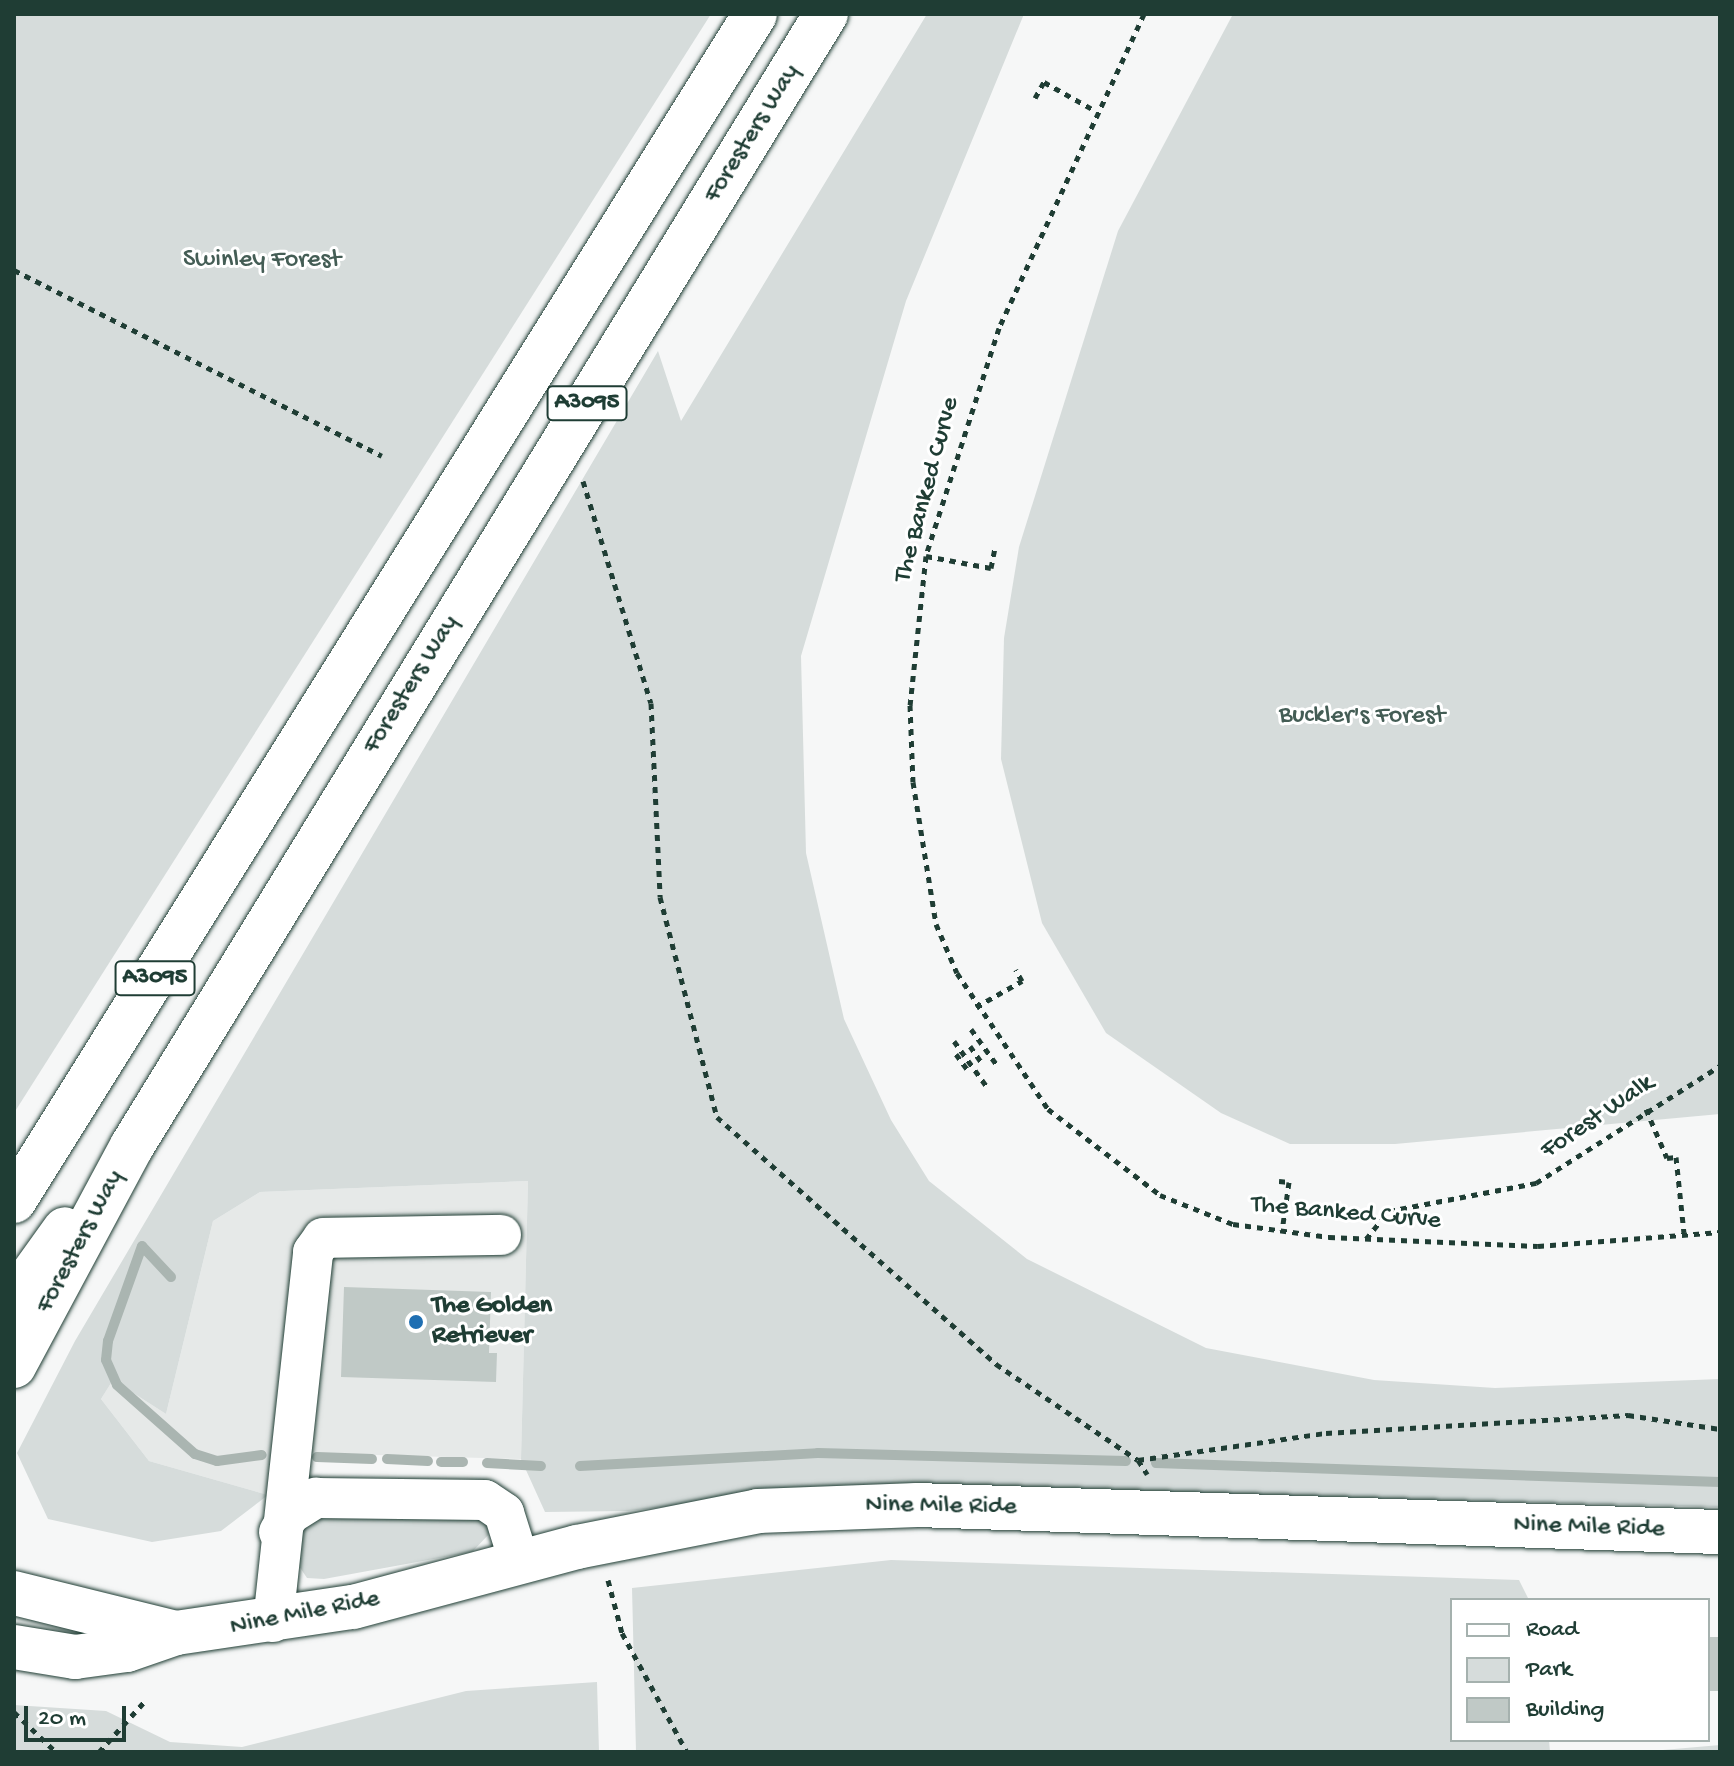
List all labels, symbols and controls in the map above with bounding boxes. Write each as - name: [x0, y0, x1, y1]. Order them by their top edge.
- street label: Foresters Way: [698, 59, 808, 209]
- park label: Swinley Forest: [183, 245, 341, 277]
- road number: A3095: [545, 383, 629, 423]
- street label: The Banked Curve: [888, 394, 968, 586]
- street label: Foresters Way: [357, 610, 467, 760]
- park label: Buckler's Forest: [1279, 701, 1445, 733]
- road number: A3095: [113, 958, 197, 998]
- street label: Forest Walk: [1536, 1069, 1660, 1167]
- street label: Foresters Way: [30, 1165, 132, 1319]
- street label: The Banked Curve: [1250, 1190, 1442, 1238]
- place label: The Golden Retriever: [432, 1291, 552, 1352]
- marker: The Golden Retriever: [407, 1313, 425, 1331]
- street label: Nine Mile Ride: [865, 1490, 1017, 1524]
- street label: Nine Mile Ride: [1513, 1510, 1665, 1546]
- street label: Nine Mile Ride: [228, 1584, 382, 1644]
- legend: [1450, 1598, 1710, 1742]
- text: Road: [1526, 1616, 1578, 1645]
- text: Park: [1526, 1656, 1572, 1685]
- scale bar: [28, 1690, 130, 1740]
- text: Building: [1526, 1696, 1604, 1725]
- text: 20 m: [38, 1705, 86, 1734]

